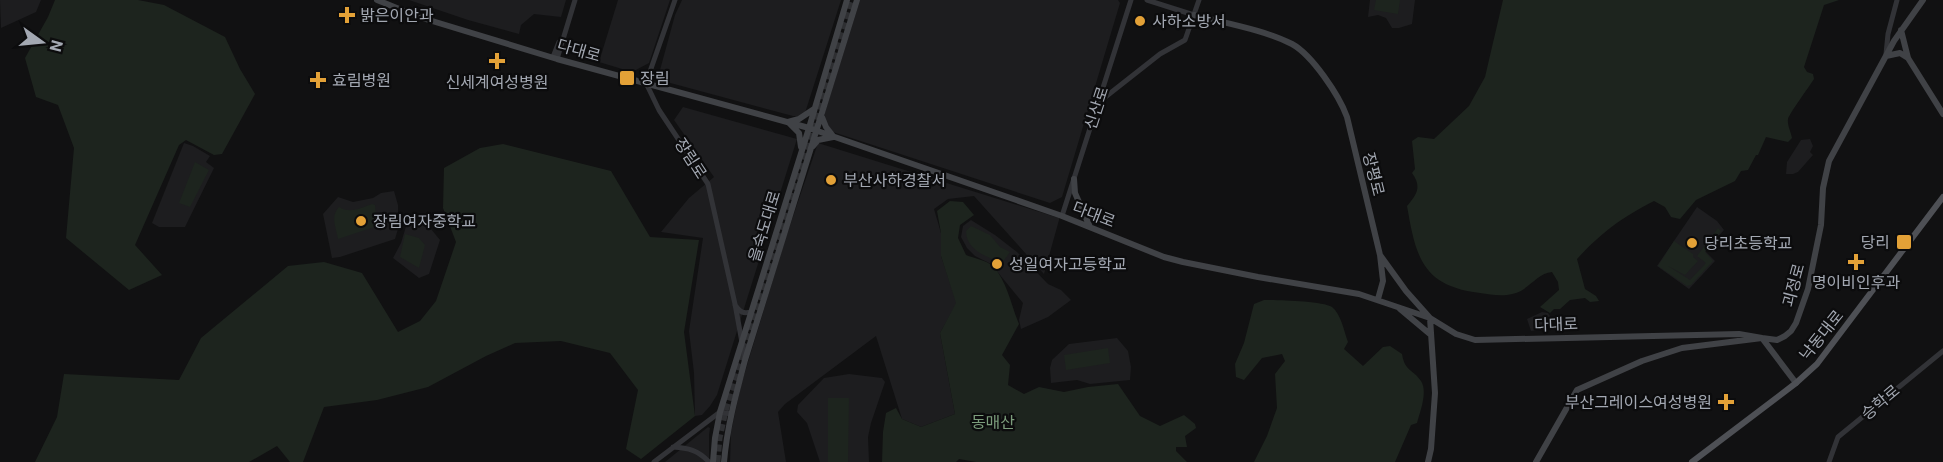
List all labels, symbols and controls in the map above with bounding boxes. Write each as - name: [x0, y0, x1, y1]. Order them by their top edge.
- marker: 밝은이안과: [338, 6, 356, 24]
- place label: 밝은이안과: [360, 6, 434, 25]
- north arrow: [12, 12, 72, 72]
- place label: 사하소방서: [1152, 12, 1226, 31]
- marker: 사하소방서: [1133, 14, 1147, 28]
- street label: 다대로: [555, 35, 603, 66]
- text: N: [45, 38, 67, 54]
- marker: 신세계여성병원: [488, 52, 506, 70]
- marker: 장림: [618, 69, 636, 87]
- place label: 장림: [640, 69, 669, 88]
- marker: 효림병원: [309, 71, 327, 89]
- place label: 효림병원: [332, 71, 391, 90]
- place label: 신세계여성병원: [445, 73, 549, 92]
- street label: 신산로: [1081, 84, 1112, 132]
- street label: 장림로: [671, 135, 711, 182]
- street label: 장평로: [1359, 150, 1388, 198]
- place label: 부산사하경찰서: [843, 171, 946, 190]
- marker: 부산사하경찰서: [824, 173, 838, 187]
- street label: 을숙도대로: [745, 188, 784, 264]
- street label: 다대로: [1070, 198, 1118, 231]
- place label: 장림여자중학교: [373, 212, 476, 231]
- marker: 장림여자중학교: [354, 214, 368, 228]
- place label: 당리: [1861, 233, 1890, 252]
- marker: 당리: [1895, 233, 1913, 251]
- place label: 당리초등학교: [1704, 234, 1792, 253]
- marker: 당리초등학교: [1685, 236, 1699, 250]
- marker: 명이비인후과: [1847, 253, 1865, 271]
- place label: 성일여자고등학교: [1009, 255, 1127, 274]
- marker: 성일여자고등학교: [990, 257, 1004, 271]
- street label: 괴정로: [1779, 261, 1808, 309]
- place label: 명이비인후과: [1812, 273, 1900, 292]
- street label: 낙동대로: [1795, 306, 1847, 364]
- street label: 다대로: [1534, 314, 1579, 335]
- street label: 승학로: [1857, 381, 1904, 424]
- place label: 부산그레이스여성병원: [1565, 393, 1712, 412]
- marker: 부산그레이스여성병원: [1717, 393, 1735, 411]
- park label: 동매산: [971, 413, 1015, 432]

